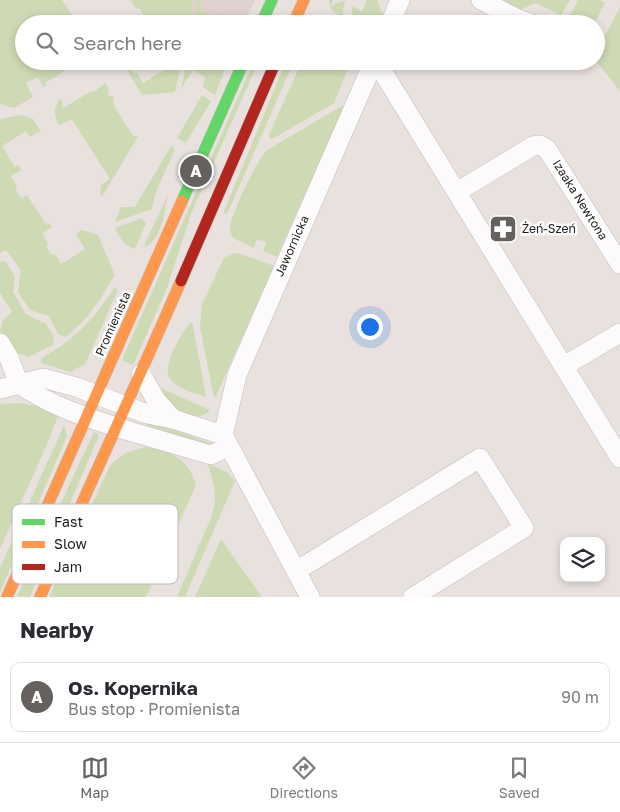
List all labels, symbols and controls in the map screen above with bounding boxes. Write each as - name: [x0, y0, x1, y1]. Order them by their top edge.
- search box: [15, 15, 605, 70]
- icon: search: [33, 29, 61, 57]
- text: Search here: [73, 31, 182, 54]
- pin: A: [180, 152, 212, 190]
- street label: Izaaka Newtona: [550, 157, 611, 243]
- street label: Jawornicka: [271, 213, 312, 279]
- pharmacy icon: Żeń-Szeń: [488, 214, 518, 244]
- place label: Żeń-Szeń: [522, 221, 576, 236]
- street label: Promienista: [92, 289, 133, 358]
- your location: [357, 314, 383, 340]
- legend: [12, 504, 178, 584]
- text: Fast: [54, 513, 83, 530]
- text: Slow: [54, 535, 87, 552]
- map controls: [560, 537, 605, 582]
- button: layers: [560, 537, 605, 582]
- text: Jam: [54, 558, 82, 575]
- text: Nearby: [20, 617, 94, 643]
- text: Os. Kopernika: [68, 676, 198, 699]
- text: A: [31, 687, 43, 707]
- text: 90 m: [561, 687, 599, 707]
- text: Bus stop · Promienista: [68, 699, 240, 719]
- tab: Map: [80, 754, 109, 801]
- tab: Directions: [270, 754, 338, 801]
- tab: Saved: [499, 754, 540, 801]

